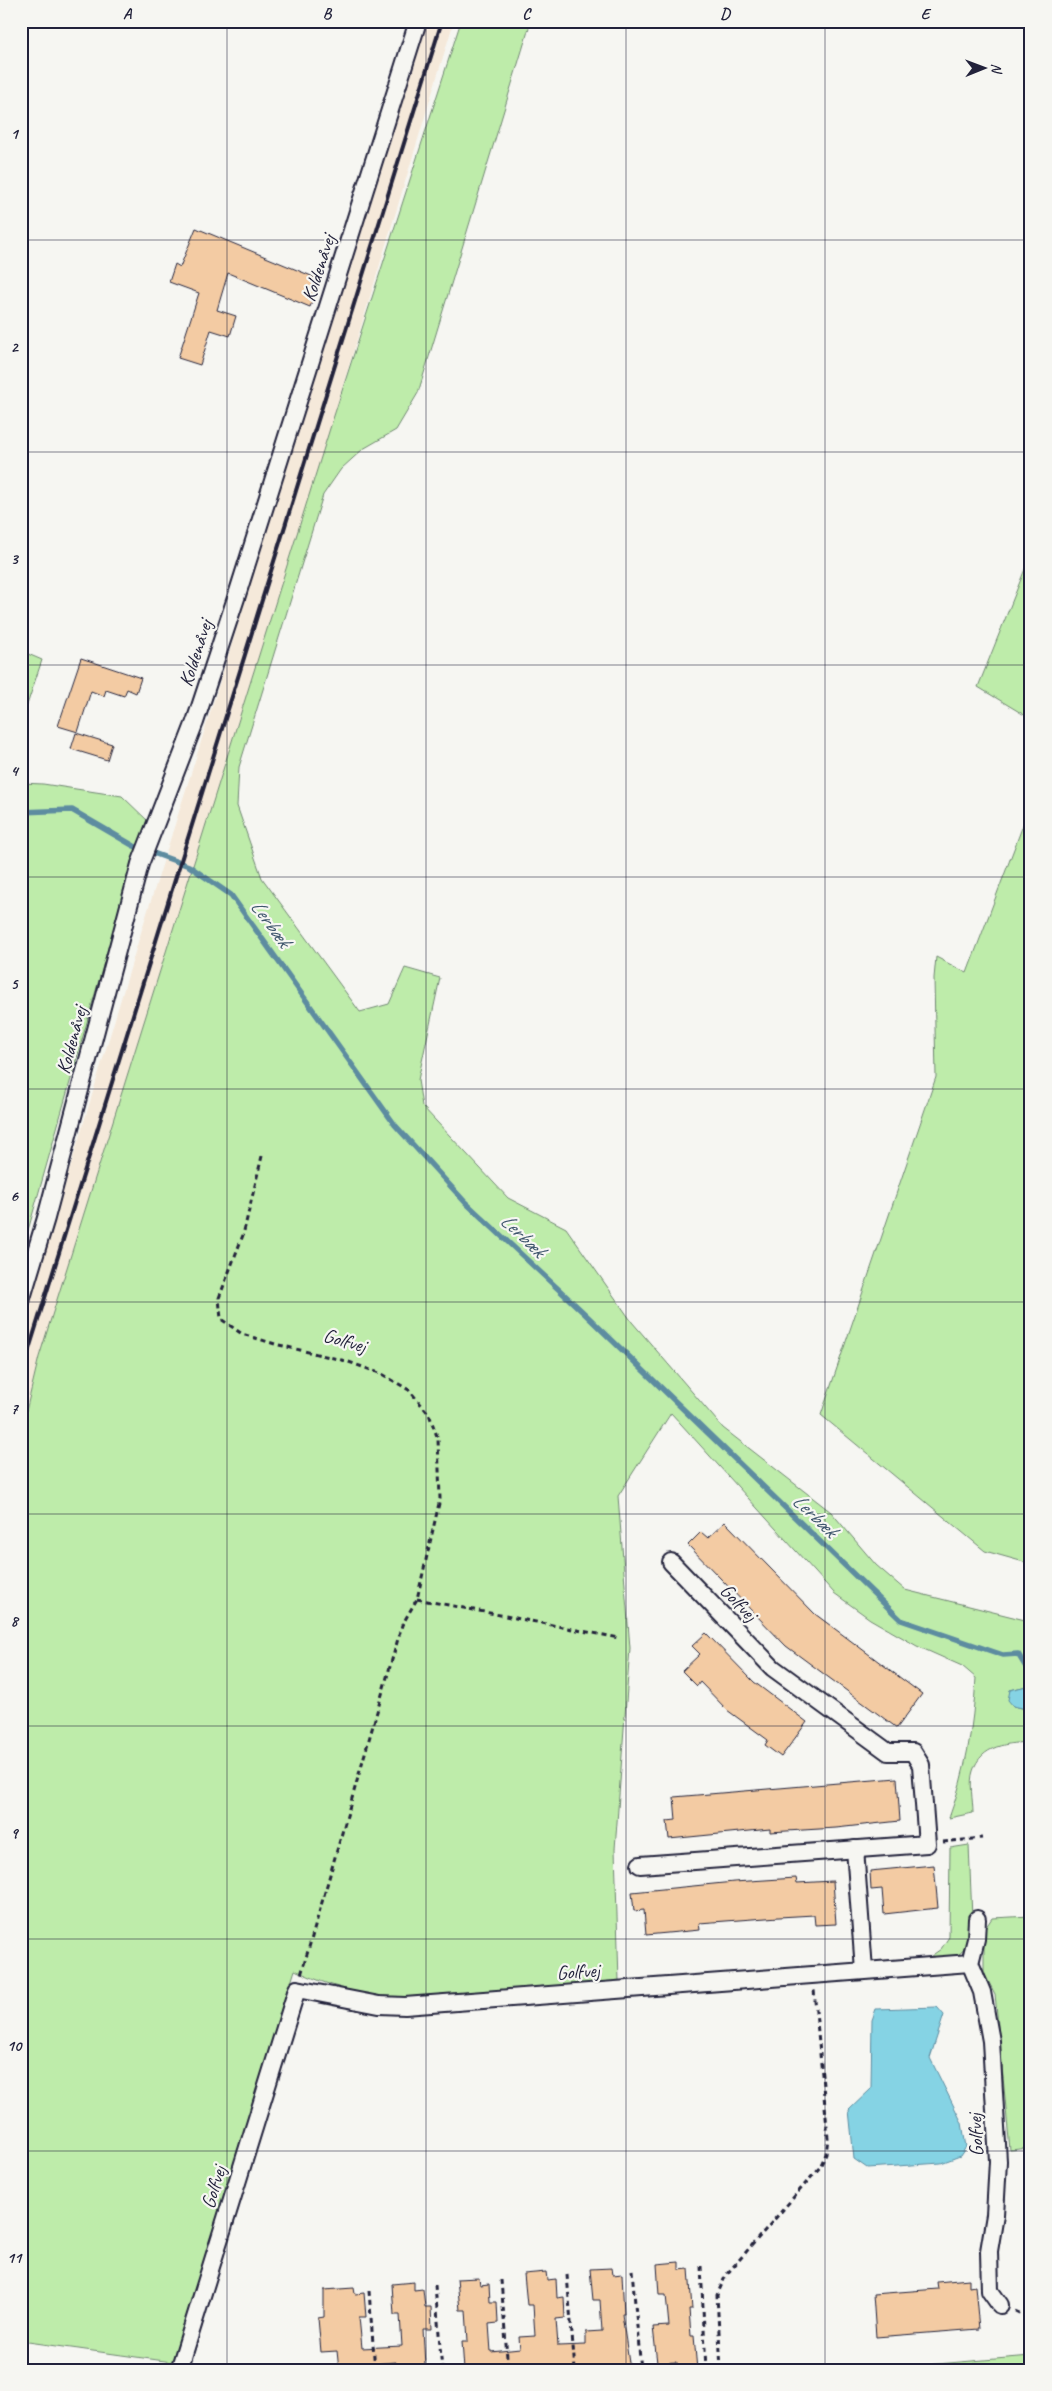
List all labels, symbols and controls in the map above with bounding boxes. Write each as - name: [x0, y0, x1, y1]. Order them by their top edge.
- text: A: [123, 4, 133, 24]
- text: B: [323, 4, 333, 24]
- text: C: [522, 4, 532, 24]
- text: D: [720, 4, 731, 24]
- text: E: [921, 4, 932, 24]
- north arrow: [960, 42, 1010, 92]
- text: N: [988, 63, 1005, 75]
- text: 1: [10, 124, 19, 144]
- street label: Koldenåvej: [296, 229, 342, 305]
- text: 2: [10, 337, 19, 357]
- text: 3: [10, 549, 19, 569]
- street label: Koldenåvej: [173, 614, 219, 690]
- text: 4: [10, 761, 19, 781]
- water label: Lerbæk: [245, 894, 299, 954]
- text: 5: [11, 974, 20, 994]
- street label: Koldenåvej: [51, 1001, 93, 1077]
- text: 6: [10, 1186, 19, 1206]
- water label: Lerbæk: [495, 1208, 553, 1265]
- street label: Golfvej: [321, 1323, 371, 1359]
- text: 7: [10, 1399, 19, 1419]
- water label: Lerbæk: [787, 1488, 845, 1545]
- street label: Golfvej: [715, 1578, 764, 1628]
- text: 8: [10, 1611, 19, 1631]
- text: 9: [10, 1823, 19, 1843]
- street label: Golfvej: [556, 1957, 602, 1985]
- text: 10: [7, 2036, 23, 2056]
- street label: Golfvej: [962, 2111, 989, 2157]
- street label: Golfvej: [195, 2161, 232, 2211]
- text: 11: [7, 2248, 23, 2268]

